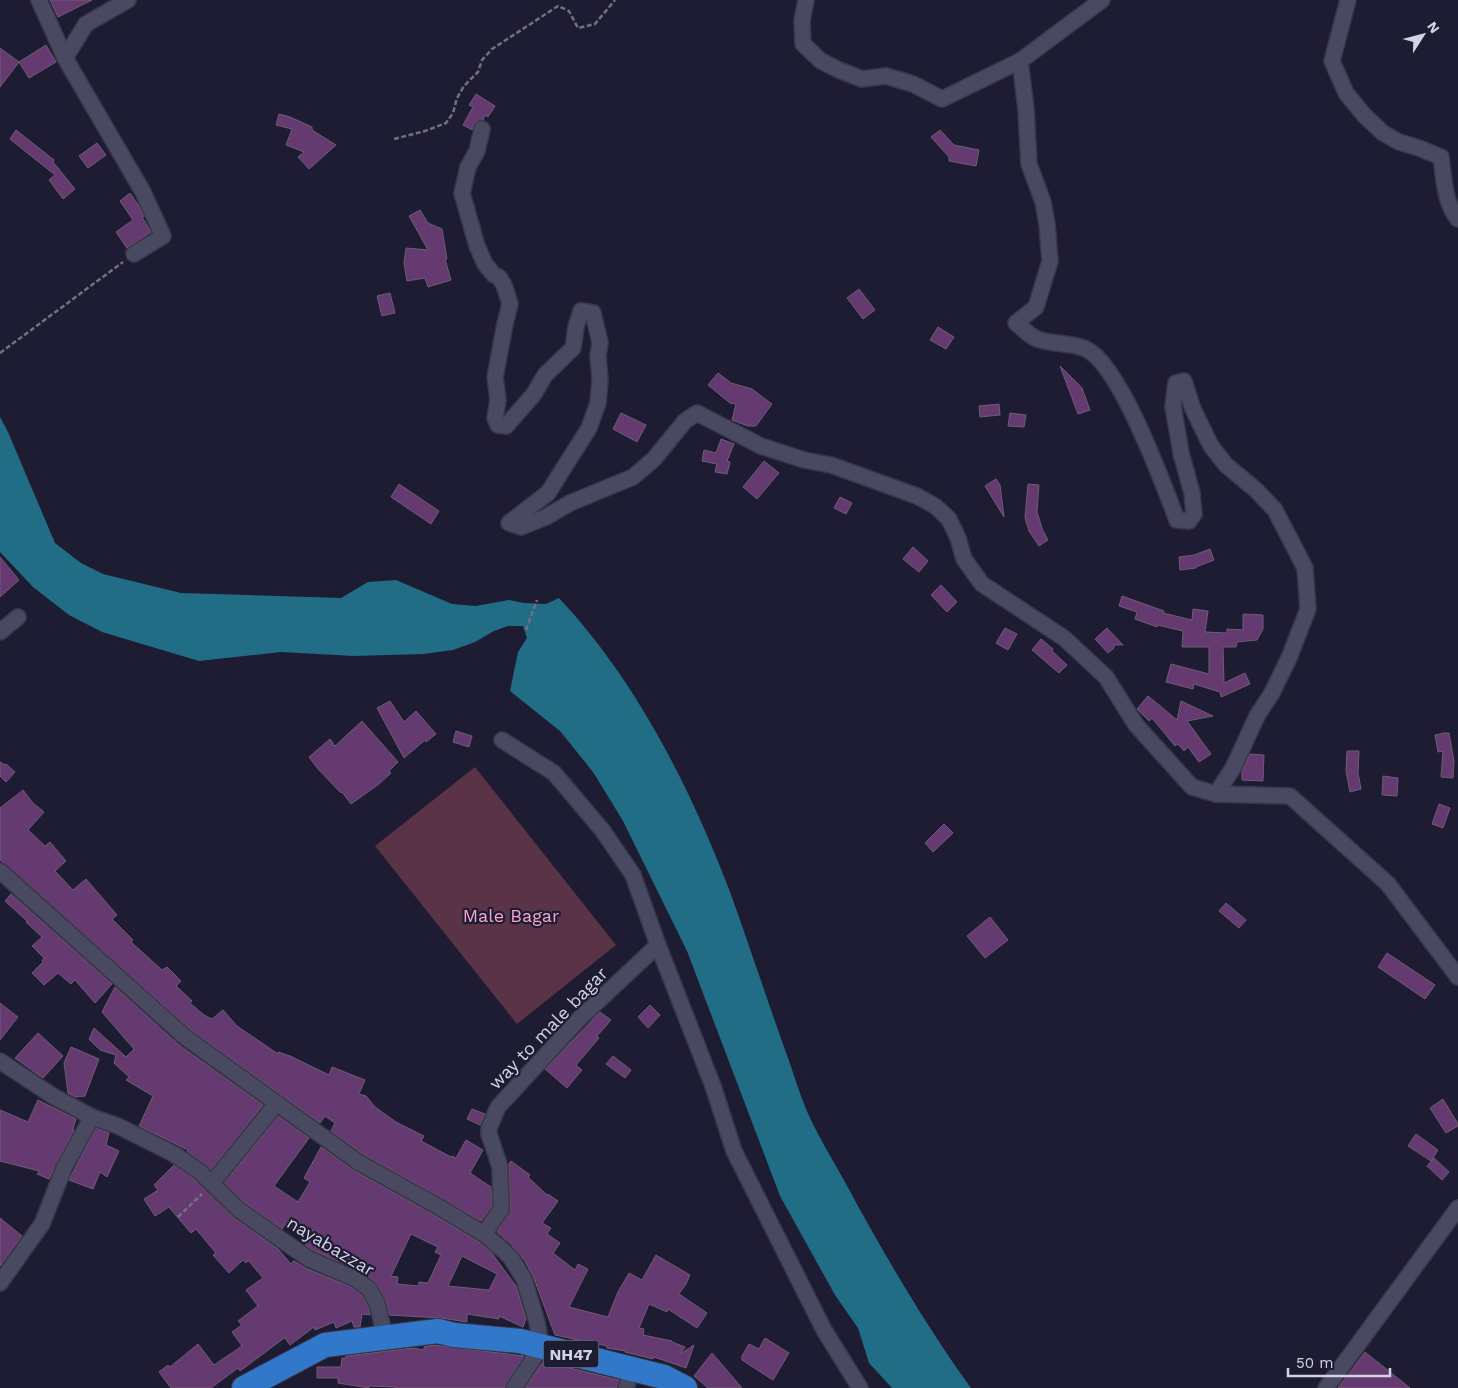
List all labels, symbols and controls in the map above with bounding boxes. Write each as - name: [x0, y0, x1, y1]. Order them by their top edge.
- north arrow: [1398, 10, 1448, 60]
- text: N: [1424, 18, 1443, 36]
- park label: Male Bagar: [463, 905, 559, 926]
- street label: way to male bagar: [484, 963, 612, 1093]
- street label: nayabazzar: [283, 1212, 379, 1280]
- road number: NH47: [544, 1340, 598, 1368]
- scale bar: [1288, 1346, 1390, 1378]
- text: 50 m: [1296, 1354, 1333, 1372]

